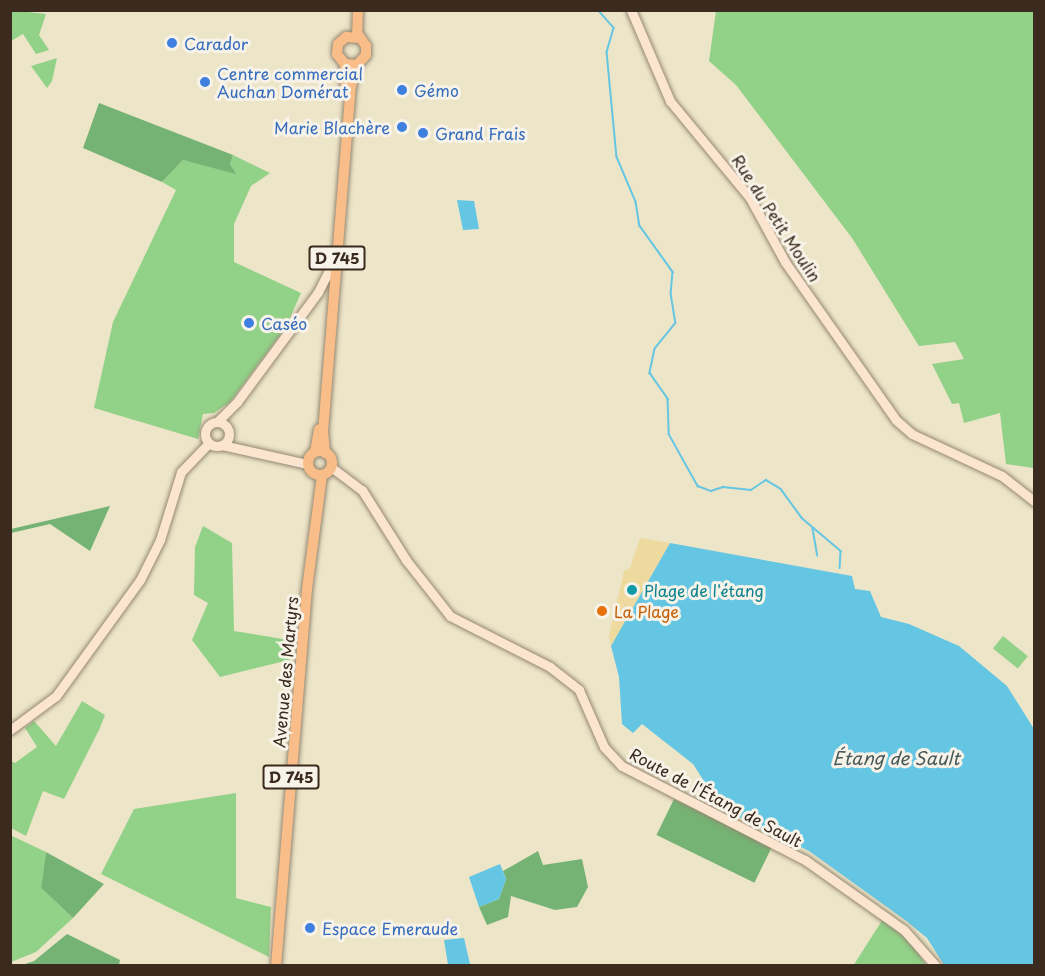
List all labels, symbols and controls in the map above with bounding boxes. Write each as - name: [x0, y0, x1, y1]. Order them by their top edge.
- place label: Carador: [184, 33, 248, 53]
- marker: Carador: [165, 36, 179, 50]
- place label: Centre commercial Auchan Domérat: [217, 63, 364, 101]
- marker: Centre commercial Auchan Domérat: [198, 75, 212, 89]
- place label: Gémo: [414, 80, 459, 100]
- marker: Gémo: [395, 83, 409, 97]
- place label: Marie Blachère: [273, 117, 390, 137]
- marker: Marie Blachère: [395, 120, 409, 134]
- place label: Grand Frais: [435, 123, 526, 143]
- marker: Grand Frais: [416, 126, 430, 140]
- street label: Rue du Petit Moulin: [728, 149, 826, 287]
- road number: D 745: [308, 246, 366, 270]
- place label: Caséo: [261, 313, 307, 333]
- marker: Caséo: [242, 316, 256, 330]
- place label: Plage de l'étang: [644, 580, 765, 600]
- marker: Plage de l'étang: [625, 583, 639, 597]
- street label: Avenue des Martyrs: [269, 595, 301, 749]
- place label: La Plage: [614, 601, 679, 621]
- marker: La Plage: [595, 604, 609, 618]
- street label: Route de l'Étang de Sault: [626, 743, 806, 851]
- water label: Étang de Sault: [832, 747, 960, 769]
- road number: D 745: [262, 765, 320, 789]
- place label: Espace Emeraude: [322, 918, 458, 938]
- marker: Espace Emeraude: [303, 921, 317, 935]

